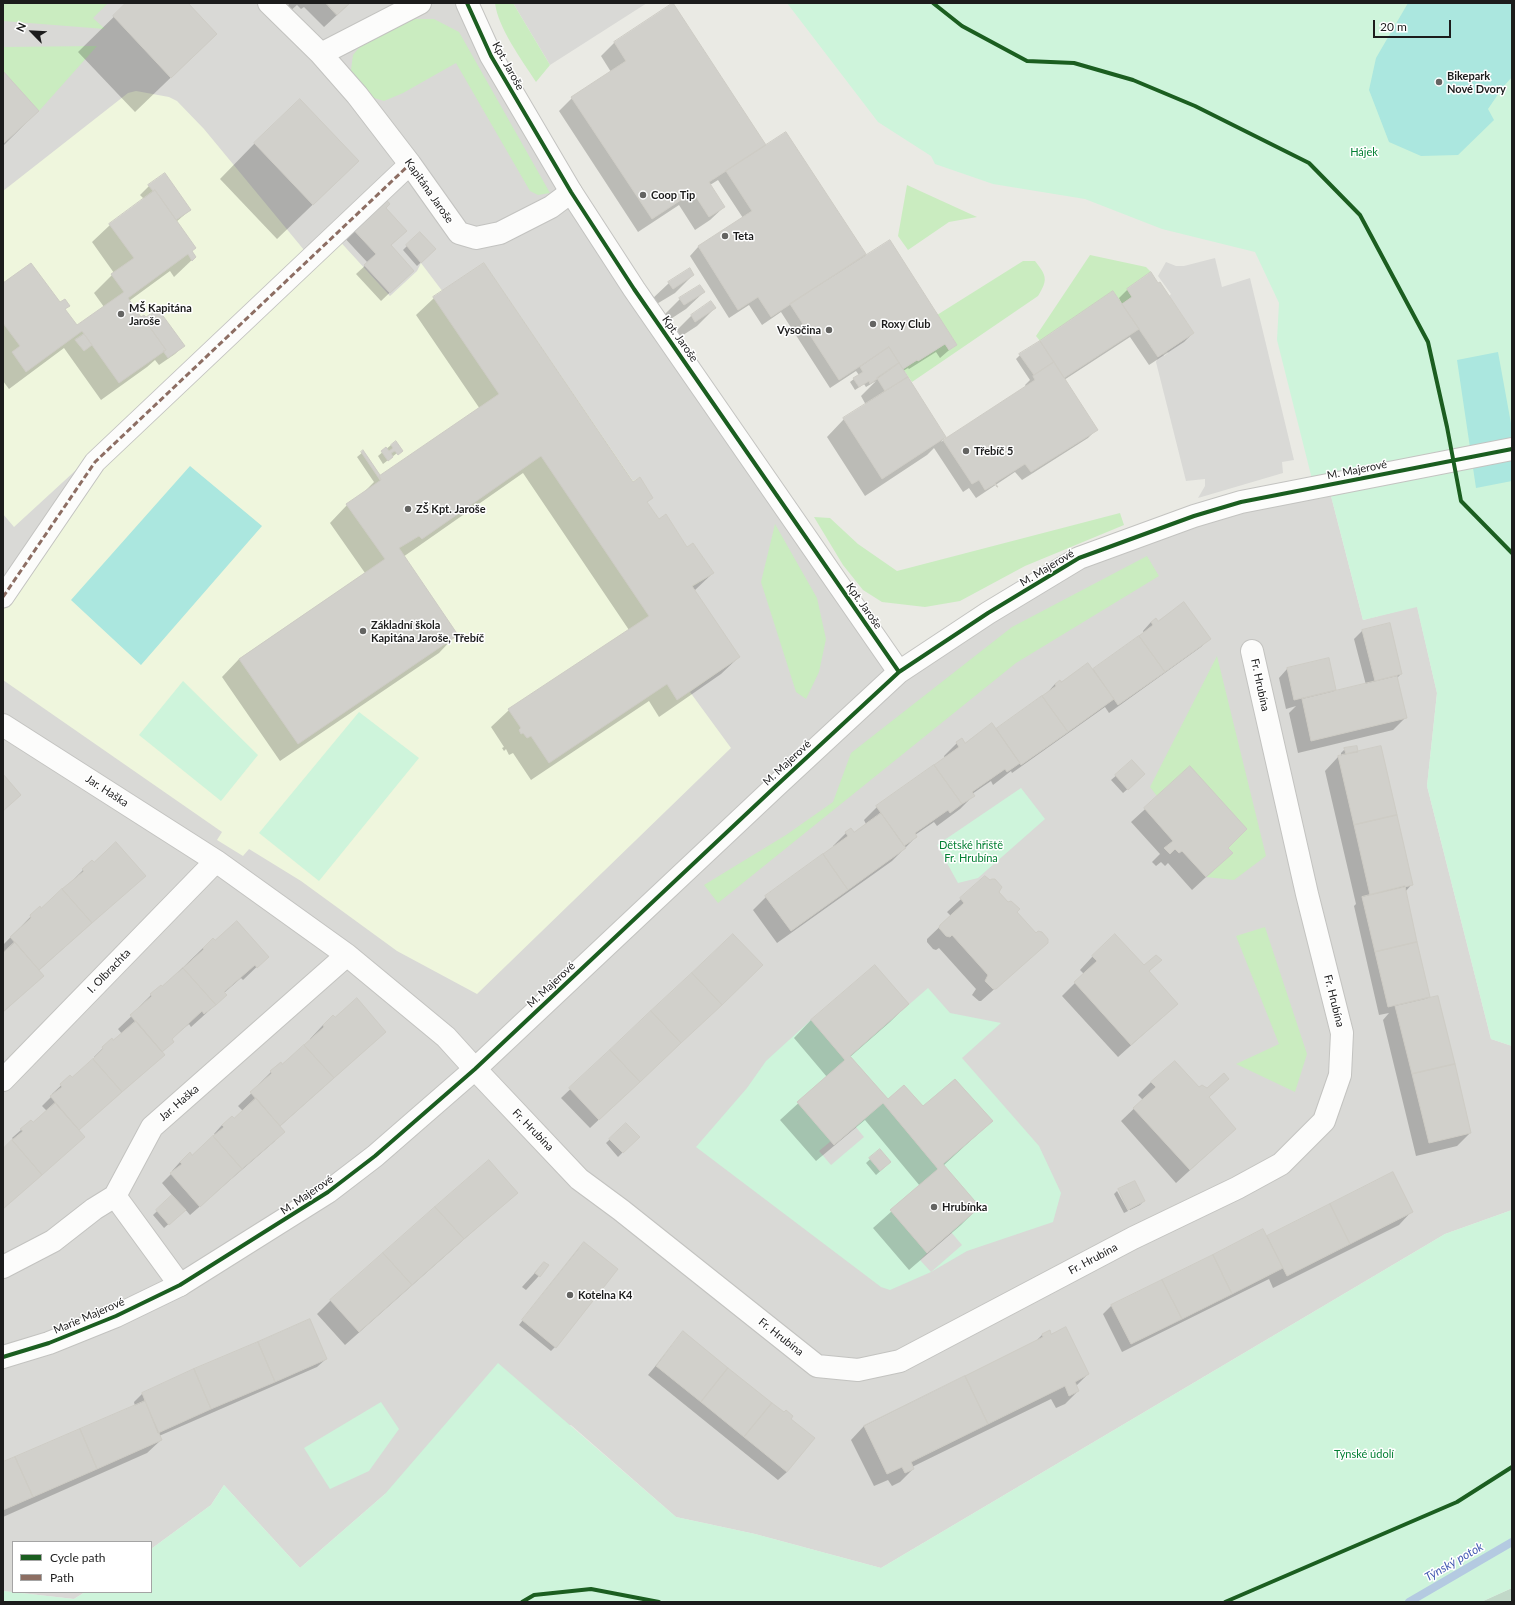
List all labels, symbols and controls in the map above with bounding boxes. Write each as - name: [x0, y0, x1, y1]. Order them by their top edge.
- north arrow: [12, 12, 52, 52]
- scale bar: [1375, 12, 1453, 38]
- text: 20 m: [1380, 19, 1407, 34]
- text: N: [13, 20, 28, 33]
- street label: Kpt. Jaroše: [489, 40, 527, 92]
- place label: Bikepark Nové Dvory: [1447, 69, 1506, 95]
- marker: Bikepark Nové Dvory: [1434, 77, 1444, 87]
- park label: Hájek: [1350, 145, 1378, 159]
- street label: Kapitána Jaroše: [402, 156, 456, 226]
- place label: Coop Tip: [651, 188, 695, 202]
- marker: Coop Tip: [638, 190, 648, 200]
- place label: Teta: [733, 229, 754, 243]
- marker: Teta: [720, 231, 730, 241]
- place label: MŠ Kapitána Jaroše: [129, 301, 192, 327]
- marker: MŠ Kapitána Jaroše: [116, 309, 126, 319]
- street label: Kpt. Jaroše: [659, 313, 701, 365]
- place label: Roxy Club: [881, 317, 930, 331]
- marker: Roxy Club: [868, 319, 878, 329]
- place label: Vysočina: [777, 323, 821, 337]
- marker: Vysočina: [824, 325, 834, 335]
- place label: Třebíč 5: [974, 444, 1013, 458]
- marker: Třebíč 5: [961, 446, 971, 456]
- street label: M. Majerové: [1326, 458, 1388, 482]
- place label: ZŠ Kpt. Jaroše: [416, 502, 486, 516]
- marker: ZŠ Kpt. Jaroše: [403, 504, 413, 514]
- street label: M. Majerové: [1018, 547, 1076, 589]
- street label: Kpt. Jaroše: [843, 580, 885, 632]
- place label: Základní škola Kapitána Jaroše, Třebíč: [371, 618, 484, 644]
- marker: Základní škola Kapitána Jaroše, Třebíč: [358, 626, 368, 636]
- street label: Fr. Hrubína: [1248, 657, 1272, 713]
- street label: M. Majerové: [760, 737, 814, 789]
- street label: Jar. Haška: [83, 772, 131, 810]
- park label: Dětské hřiště Fr. Hrubína: [939, 838, 1003, 864]
- street label: I. Olbrachta: [85, 946, 133, 996]
- street label: M. Majerové: [524, 959, 578, 1011]
- street label: Fr. Hrubína: [1321, 973, 1347, 1029]
- street label: Jar. Haška: [156, 1082, 202, 1124]
- street label: Fr. Hrubína: [510, 1106, 556, 1154]
- street label: M. Majerové: [278, 1173, 336, 1217]
- place label: Hrubínka: [942, 1200, 987, 1214]
- marker: Hrubínka: [929, 1202, 939, 1212]
- street label: Fr. Hrubína: [1066, 1241, 1120, 1277]
- place label: Kotelna K4: [578, 1288, 632, 1302]
- marker: Kotelna K4: [565, 1290, 575, 1300]
- street label: Marie Majerové: [51, 1295, 127, 1337]
- street label: Fr. Hrubína: [756, 1315, 806, 1359]
- park label: Týnské údolí: [1334, 1447, 1394, 1461]
- water label: Týnský potok: [1422, 1539, 1486, 1585]
- legend: [12, 1541, 152, 1593]
- text: Cycle path: [50, 1550, 105, 1565]
- text: Path: [50, 1570, 74, 1585]

